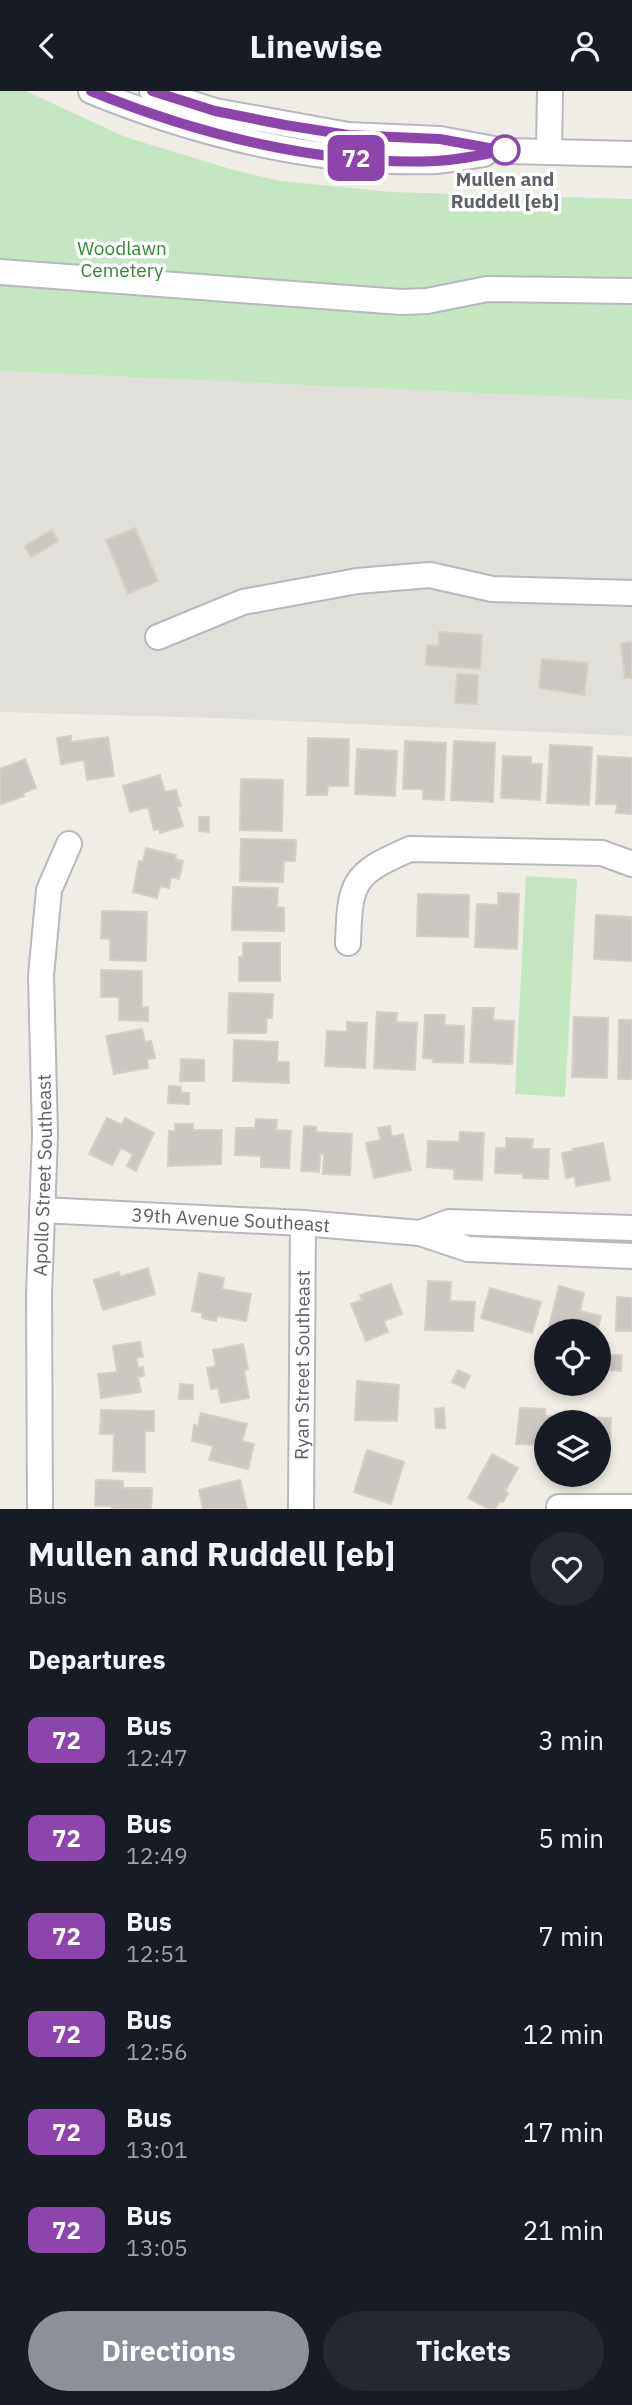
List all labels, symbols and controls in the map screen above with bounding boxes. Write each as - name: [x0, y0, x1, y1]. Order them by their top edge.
- text: Linewise: [249, 25, 383, 67]
- icon: back: [28, 27, 66, 65]
- icon: person: [566, 27, 604, 65]
- line badge: 72: [324, 135, 388, 181]
- marker: Mullen and Ruddell [eb]: [490, 135, 520, 165]
- text: 72: [342, 142, 370, 174]
- place label: Mullen and Ruddell [eb]: [451, 167, 559, 213]
- park label: Woodlawn Cemetery: [77, 236, 167, 282]
- street label: Apollo Street Southeast: [28, 1074, 57, 1277]
- street label: 39th Avenue Southeast: [131, 1202, 331, 1237]
- street label: Ryan Street Southeast: [289, 1270, 315, 1460]
- map controls: [534, 1319, 611, 1487]
- button: locate: [534, 1319, 611, 1396]
- button: layers: [534, 1410, 611, 1487]
- text: Mullen and Ruddell [eb]: [28, 1532, 396, 1575]
- button: heart: [530, 1532, 604, 1606]
- text: Bus: [28, 1580, 67, 1610]
- text: Departures: [28, 1642, 166, 1676]
- text: Bus: [126, 1708, 172, 1742]
- text: 3 min: [538, 1723, 604, 1757]
- text: 72: [52, 1724, 81, 1756]
- text: 12:47: [126, 1742, 188, 1772]
- text: Bus: [126, 1806, 172, 1840]
- text: 5 min: [538, 1821, 604, 1855]
- text: 72: [52, 1822, 81, 1854]
- text: 12:49: [126, 1840, 188, 1870]
- text: Bus: [126, 1904, 172, 1938]
- text: 7 min: [538, 1919, 604, 1953]
- text: 72: [52, 1920, 81, 1952]
- text: 12:51: [126, 1938, 188, 1968]
- text: Bus: [126, 2002, 172, 2036]
- text: 12 min: [523, 2017, 604, 2051]
- text: 72: [52, 2018, 81, 2050]
- text: 12:56: [126, 2036, 188, 2066]
- text: Bus: [126, 2100, 172, 2134]
- text: 17 min: [523, 2115, 604, 2149]
- text: 72: [52, 2116, 81, 2148]
- text: 13:01: [126, 2134, 188, 2164]
- text: Bus: [126, 2198, 172, 2232]
- text: 21 min: [523, 2213, 604, 2247]
- text: 72: [52, 2214, 81, 2246]
- text: 13:05: [126, 2232, 188, 2262]
- button: Directions: [28, 2311, 309, 2391]
- button: Tickets: [323, 2311, 604, 2391]

